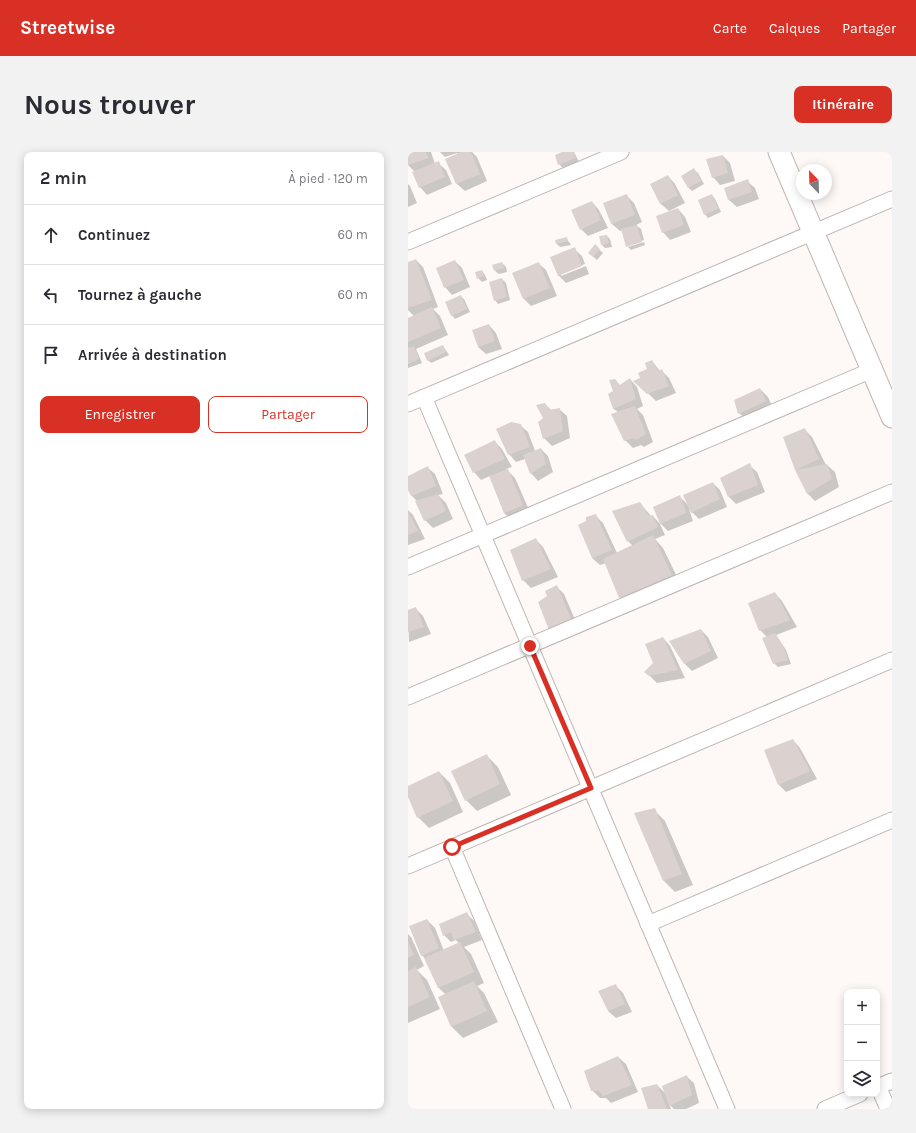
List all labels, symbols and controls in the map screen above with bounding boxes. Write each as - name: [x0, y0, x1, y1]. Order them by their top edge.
- text: Streetwise: [20, 17, 115, 39]
- text: Carte: [713, 20, 747, 37]
- text: Calques: [769, 20, 820, 37]
- text: Partager: [842, 20, 896, 37]
- button: Itinéraire: [794, 86, 892, 123]
- text: Nous trouver: [24, 88, 195, 121]
- north arrow: [796, 164, 832, 200]
- text: 2 min: [40, 168, 87, 188]
- text: À pied · 120 m: [288, 171, 368, 186]
- icon: ahead: [40, 224, 62, 246]
- text: Continuez: [78, 226, 150, 244]
- text: 60 m: [338, 227, 368, 242]
- icon: left: [40, 284, 62, 306]
- text: Tournez à gauche: [78, 286, 202, 304]
- text: 60 m: [338, 287, 368, 302]
- icon: arrive: [40, 344, 62, 366]
- text: Arrivée à destination: [78, 346, 227, 364]
- button: Enregistrer: [40, 396, 200, 433]
- button: Partager: [208, 396, 368, 433]
- route end: [521, 637, 539, 655]
- route start: [443, 838, 461, 856]
- map controls: [844, 989, 880, 1097]
- button: +: [844, 989, 880, 1025]
- button: −: [844, 1025, 880, 1061]
- button: layers: [844, 1061, 880, 1097]

